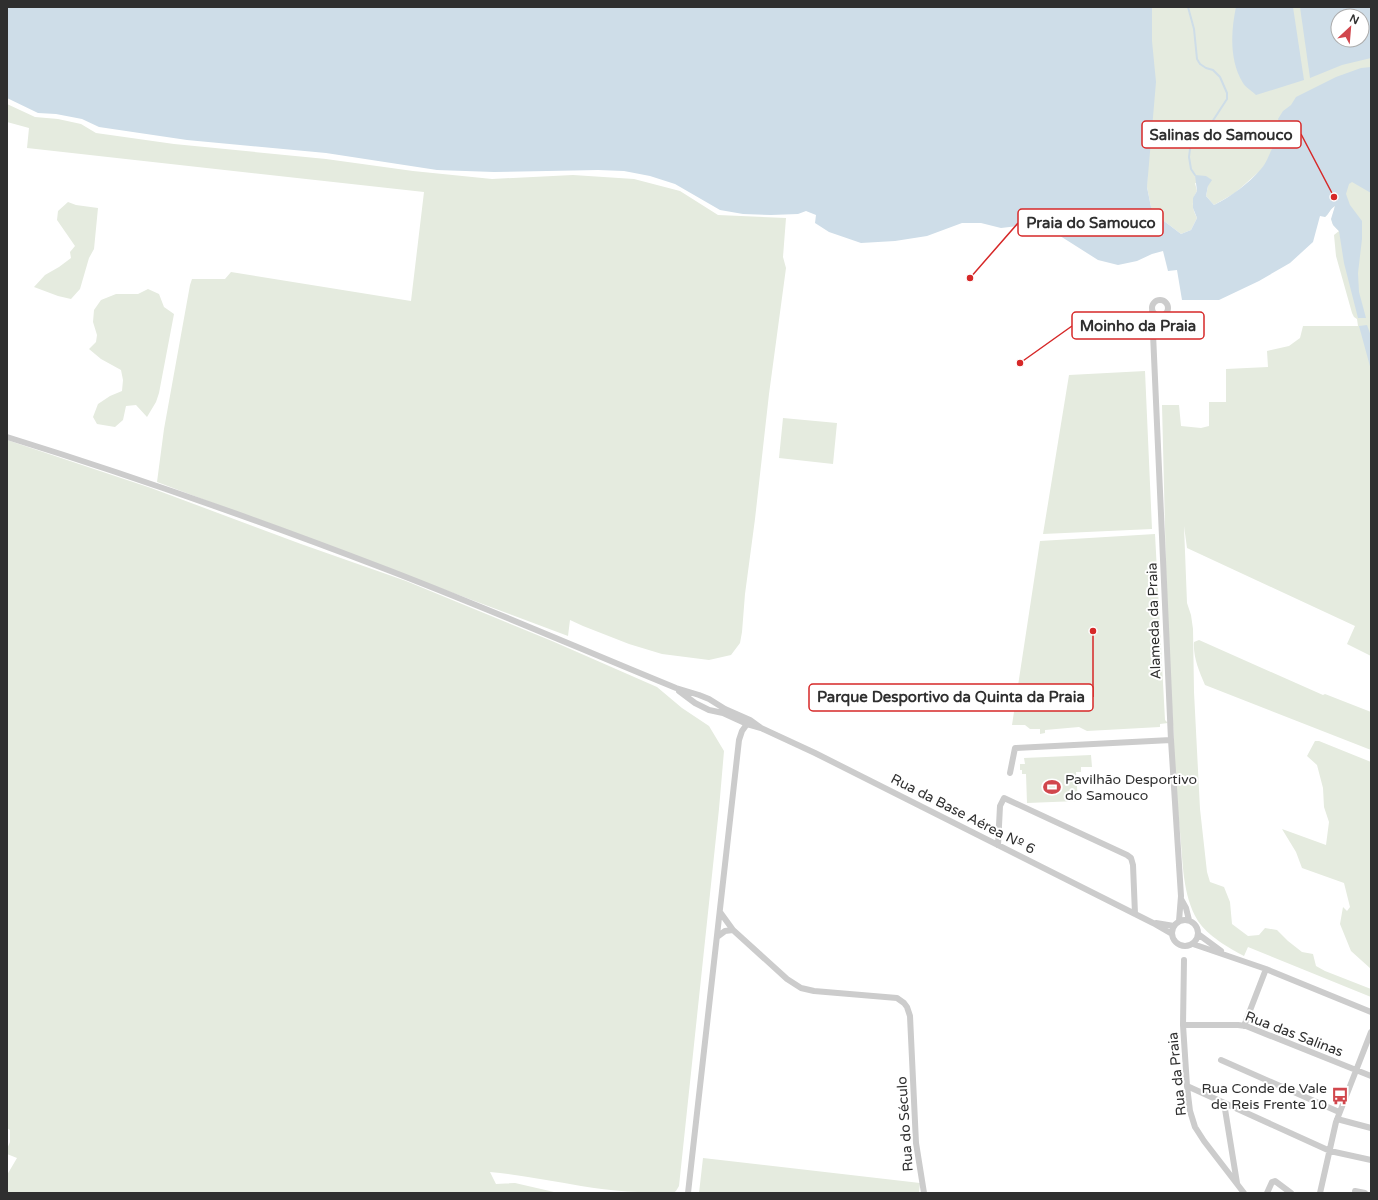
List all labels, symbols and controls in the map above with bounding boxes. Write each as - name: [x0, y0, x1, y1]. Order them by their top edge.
- north arrow: [1330, 8, 1370, 48]
- text: N: [1347, 12, 1361, 27]
- callout: Salinas do Samouco: [1142, 121, 1301, 148]
- text: Salinas do Samouco: [1149, 126, 1293, 144]
- callout: Praia do Samouco: [1018, 209, 1163, 236]
- text: Praia do Samouco: [1026, 214, 1156, 232]
- callout: Moinho da Praia: [1072, 312, 1204, 339]
- text: Moinho da Praia: [1080, 317, 1196, 335]
- street label: Alameda da Praia: [1143, 562, 1165, 680]
- callout: Parque Desportivo da Quinta da Praia: [809, 684, 1093, 711]
- text: Parque Desportivo da Quinta da Praia: [817, 688, 1085, 707]
- street label: Rua da Base Aérea Nº 6: [888, 770, 1038, 858]
- place label: Pavilhão Desportivo do Samouco: [1065, 771, 1197, 804]
- sports icon: Pavilhão Desportivo do Samouco: [1042, 777, 1062, 797]
- street label: Rua das Salinas: [1243, 1007, 1346, 1061]
- street label: Rua da Praia: [1164, 1031, 1190, 1117]
- street label: Rua do Século: [893, 1076, 917, 1172]
- place label: Rua Conde de Vale de Reis Frente 10: [1201, 1080, 1327, 1113]
- bus stop icon: Rua Conde de Vale de Reis Frente 10: [1330, 1086, 1350, 1106]

